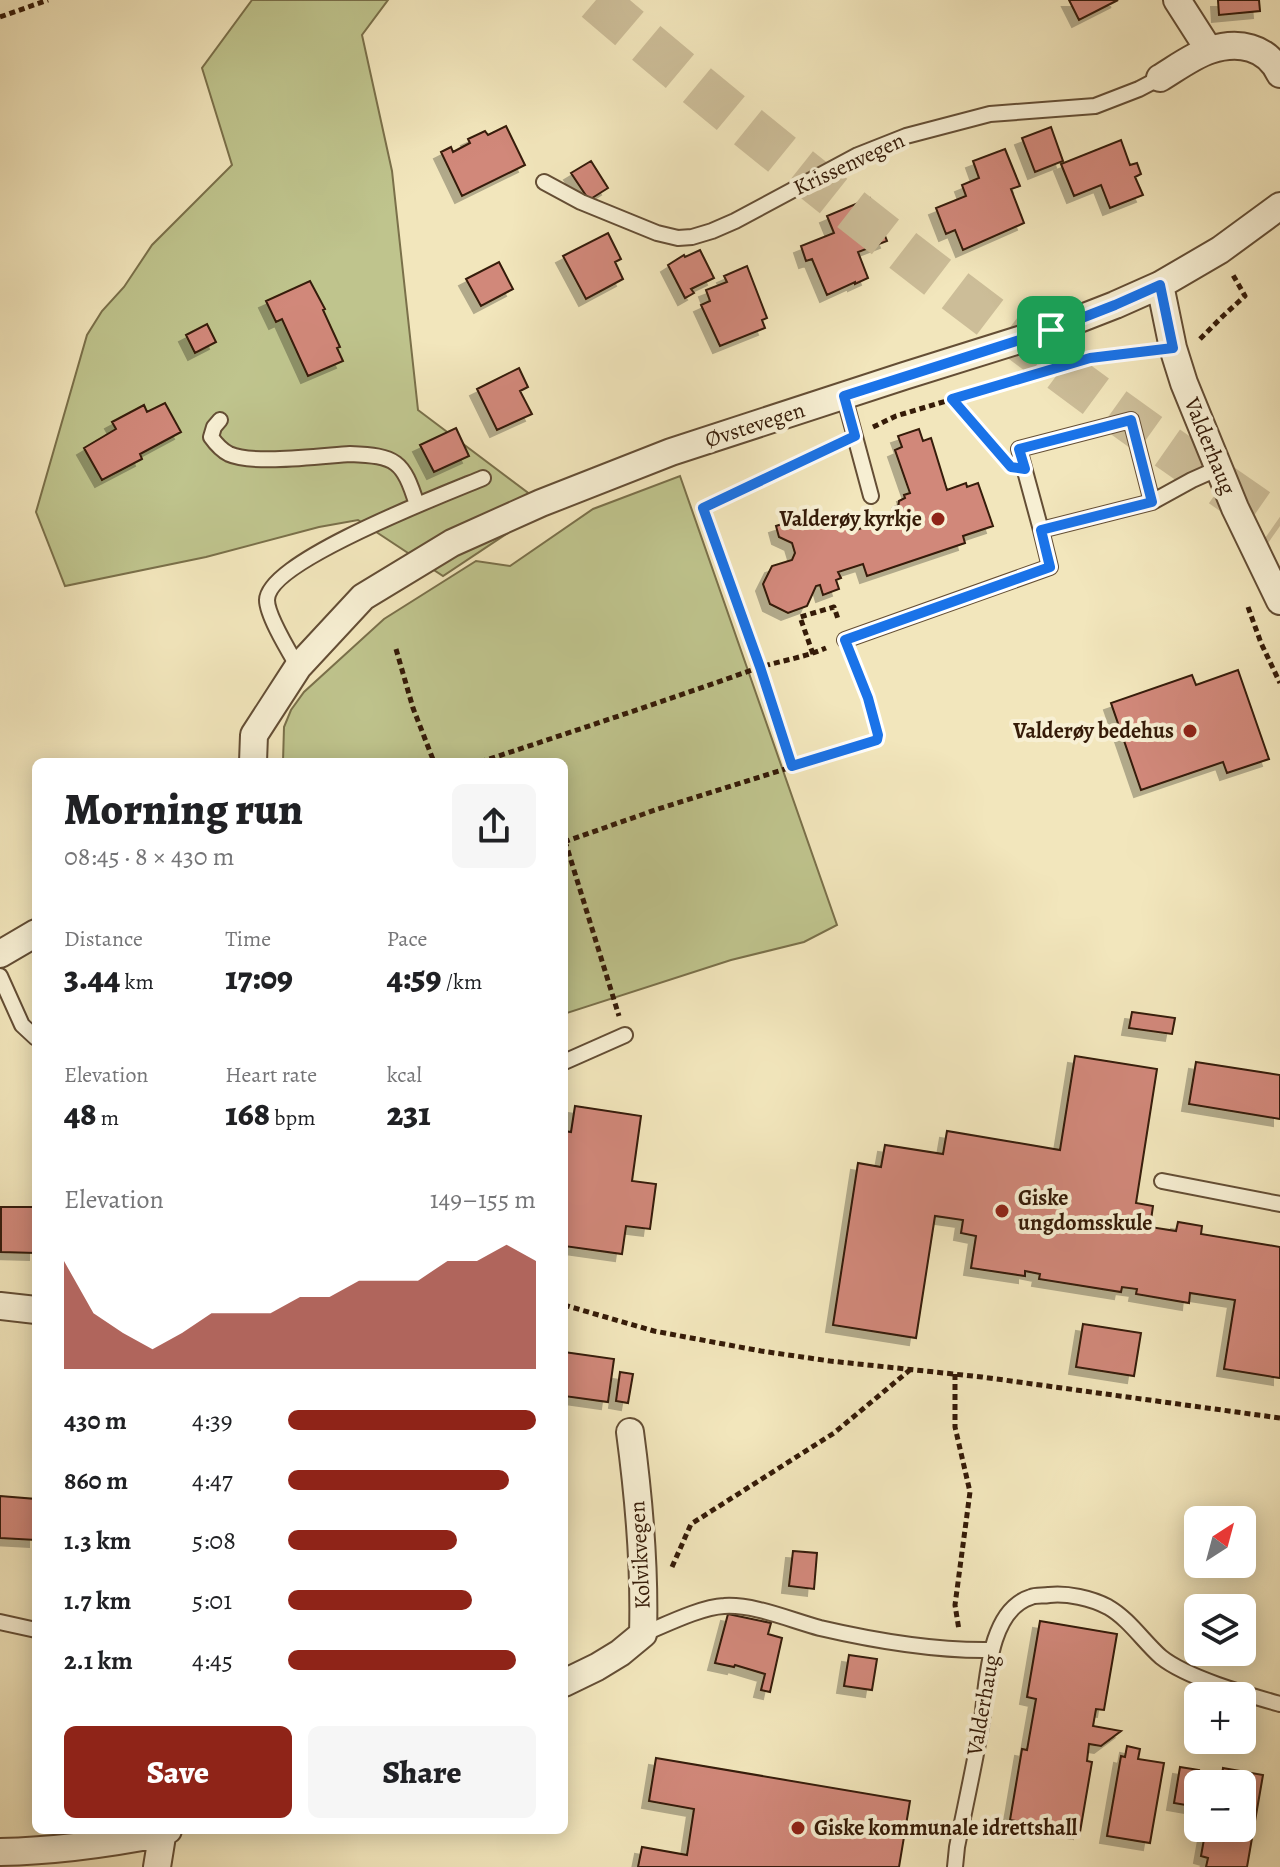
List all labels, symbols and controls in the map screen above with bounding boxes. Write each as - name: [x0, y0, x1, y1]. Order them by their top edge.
- street label: Krissenvegen: [788, 125, 910, 203]
- pin: [1017, 296, 1085, 364]
- icon: arrive: [1029, 308, 1073, 352]
- street label: Valderhaug: [1177, 392, 1243, 499]
- street label: Øvstevegen: [701, 395, 809, 455]
- place label: Valderøy kyrkje: [779, 504, 922, 534]
- marker: Valderøy kyrkje: [929, 510, 947, 528]
- place label: Valderøy bedehus: [1012, 716, 1174, 746]
- marker: Valderøy bedehus: [1181, 722, 1199, 740]
- text: Morning run: [64, 779, 303, 839]
- button: share: [452, 784, 536, 868]
- text: 08:45 · 8 × 430 m: [64, 839, 234, 874]
- text: Distance: [64, 924, 143, 954]
- text: Time: [225, 924, 271, 954]
- text: Pace: [387, 924, 427, 954]
- text: 3.44: [64, 954, 120, 1001]
- text: 17:09: [225, 954, 293, 1001]
- text: 4:59: [387, 954, 441, 1001]
- text: km: [120, 967, 154, 997]
- text: /km: [441, 967, 482, 997]
- text: Elevation: [64, 1060, 148, 1090]
- text: Heart rate: [225, 1060, 317, 1090]
- text: kcal: [387, 1060, 422, 1090]
- text: 48: [64, 1090, 97, 1137]
- text: 168: [225, 1090, 270, 1137]
- text: 231: [387, 1090, 431, 1137]
- text: m: [97, 1103, 119, 1133]
- text: bpm: [270, 1103, 315, 1133]
- text: Elevation: [64, 1182, 164, 1217]
- text: 149–155 m: [430, 1182, 536, 1217]
- place label: Giske ungdomsskule: [1018, 1183, 1152, 1238]
- marker: Giske ungdomsskule: [993, 1202, 1011, 1220]
- text: 430 m: [64, 1403, 127, 1438]
- text: 4:39: [192, 1403, 233, 1438]
- text: 860 m: [64, 1463, 128, 1498]
- text: 4:47: [192, 1463, 233, 1498]
- street label: Kolvikvegen: [622, 1500, 658, 1610]
- north arrow: [1184, 1506, 1256, 1578]
- map controls: [1184, 1506, 1256, 1842]
- text: 1.3 km: [64, 1523, 131, 1558]
- text: 5:08: [192, 1523, 236, 1558]
- text: 1.7 km: [64, 1583, 131, 1618]
- text: 5:01: [192, 1583, 232, 1618]
- button: layers: [1184, 1594, 1256, 1666]
- text: 2.1 km: [64, 1643, 133, 1678]
- text: 4:45: [192, 1643, 233, 1678]
- street label: Valderhaug: [959, 1652, 1007, 1759]
- button: +: [1184, 1682, 1256, 1754]
- button: Save: [64, 1726, 292, 1818]
- button: Share: [308, 1726, 536, 1818]
- button: −: [1184, 1770, 1256, 1842]
- place label: Giske kommunale idrettshall: [814, 1813, 1078, 1843]
- marker: Giske kommunale idrettshall: [789, 1819, 807, 1837]

